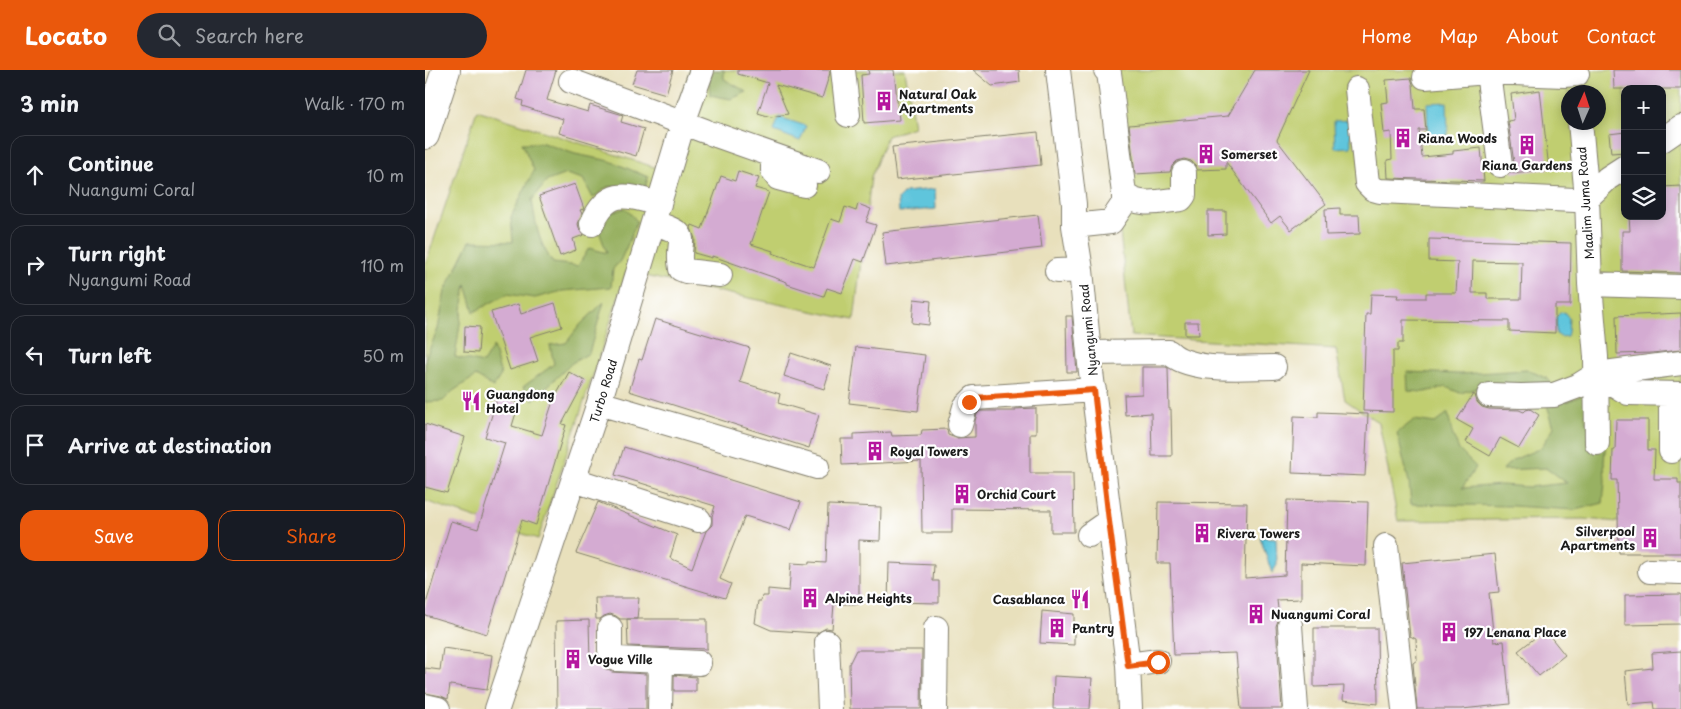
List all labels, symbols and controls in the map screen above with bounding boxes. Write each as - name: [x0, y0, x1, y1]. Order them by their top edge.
- search box: [137, 13, 487, 58]
- text: Locato: [25, 17, 107, 53]
- icon: search: [155, 21, 183, 49]
- text: Search here: [195, 21, 304, 49]
- text: Home: [1361, 22, 1411, 49]
- text: Map: [1439, 22, 1478, 49]
- text: About: [1506, 22, 1558, 49]
- text: Contact: [1586, 22, 1656, 49]
- place label: Natural Oak Apartments: [899, 85, 977, 117]
- north arrow: [1561, 85, 1606, 130]
- map controls: [1621, 85, 1666, 220]
- button: +: [1621, 85, 1666, 130]
- text: 3 min: [20, 87, 79, 119]
- building icon: Natural Oak Apartments: [873, 90, 895, 112]
- text: Walk · 170 m: [304, 91, 405, 115]
- building icon: Riana Woods: [1392, 127, 1414, 149]
- place label: Riana Woods: [1418, 129, 1497, 147]
- button: −: [1621, 130, 1666, 175]
- building icon: Riana Gardens: [1516, 134, 1538, 156]
- building icon: Somerset: [1195, 143, 1217, 165]
- place label: Somerset: [1221, 145, 1278, 163]
- street label: Maalim Juma Road: [1572, 146, 1598, 260]
- text: Continue: [68, 149, 154, 177]
- place label: Riana Gardens: [1482, 156, 1572, 174]
- icon: ahead: [21, 161, 49, 189]
- text: 10 m: [367, 163, 404, 187]
- button: layers: [1621, 175, 1666, 220]
- text: Nuangumi Coral: [68, 177, 195, 201]
- text: Turn right: [68, 239, 166, 267]
- icon: right: [21, 251, 49, 279]
- text: 110 m: [361, 253, 404, 277]
- text: Nyangumi Road: [68, 267, 191, 291]
- street label: Nyangumi Road: [1074, 283, 1102, 377]
- icon: left: [21, 341, 49, 369]
- text: Turn left: [68, 341, 152, 369]
- text: 50 m: [363, 343, 404, 367]
- street label: Turbo Road: [585, 357, 621, 425]
- place label: Guangdong Hotel: [486, 385, 555, 417]
- restaurant icon: Guangdong Hotel: [460, 390, 482, 412]
- route end: [958, 391, 981, 414]
- icon: arrive: [21, 431, 49, 459]
- text: Arrive at destination: [68, 431, 272, 459]
- building icon: Royal Towers: [864, 440, 886, 462]
- place label: Royal Towers: [890, 442, 969, 460]
- building icon: Orchid Court: [951, 483, 973, 505]
- place label: Orchid Court: [977, 485, 1056, 503]
- button: Save: [20, 510, 208, 561]
- button: Share: [218, 510, 405, 561]
- building icon: Rivera Towers: [1191, 522, 1213, 544]
- place label: Silverpool Apartments: [1561, 522, 1635, 554]
- place label: Rivera Towers: [1217, 524, 1300, 542]
- building icon: Silverpool Apartments: [1639, 527, 1661, 549]
- building icon: Alpine Heights: [799, 587, 821, 609]
- restaurant icon: Casablanca: [1069, 588, 1091, 610]
- place label: Alpine Heights: [825, 589, 912, 607]
- place label: Casablanca: [993, 590, 1065, 608]
- building icon: Nuangumi Coral: [1245, 603, 1267, 625]
- place label: Nuangumi Coral: [1271, 605, 1371, 623]
- building icon: Pantry: [1046, 617, 1068, 639]
- place label: Pantry: [1072, 619, 1114, 637]
- building icon: 197 Lenana Place: [1438, 621, 1460, 643]
- place label: 197 Lenana Place: [1464, 623, 1567, 641]
- building icon: Vogue Ville: [562, 648, 584, 670]
- place label: Vogue Ville: [588, 650, 653, 668]
- route start: [1147, 651, 1170, 674]

